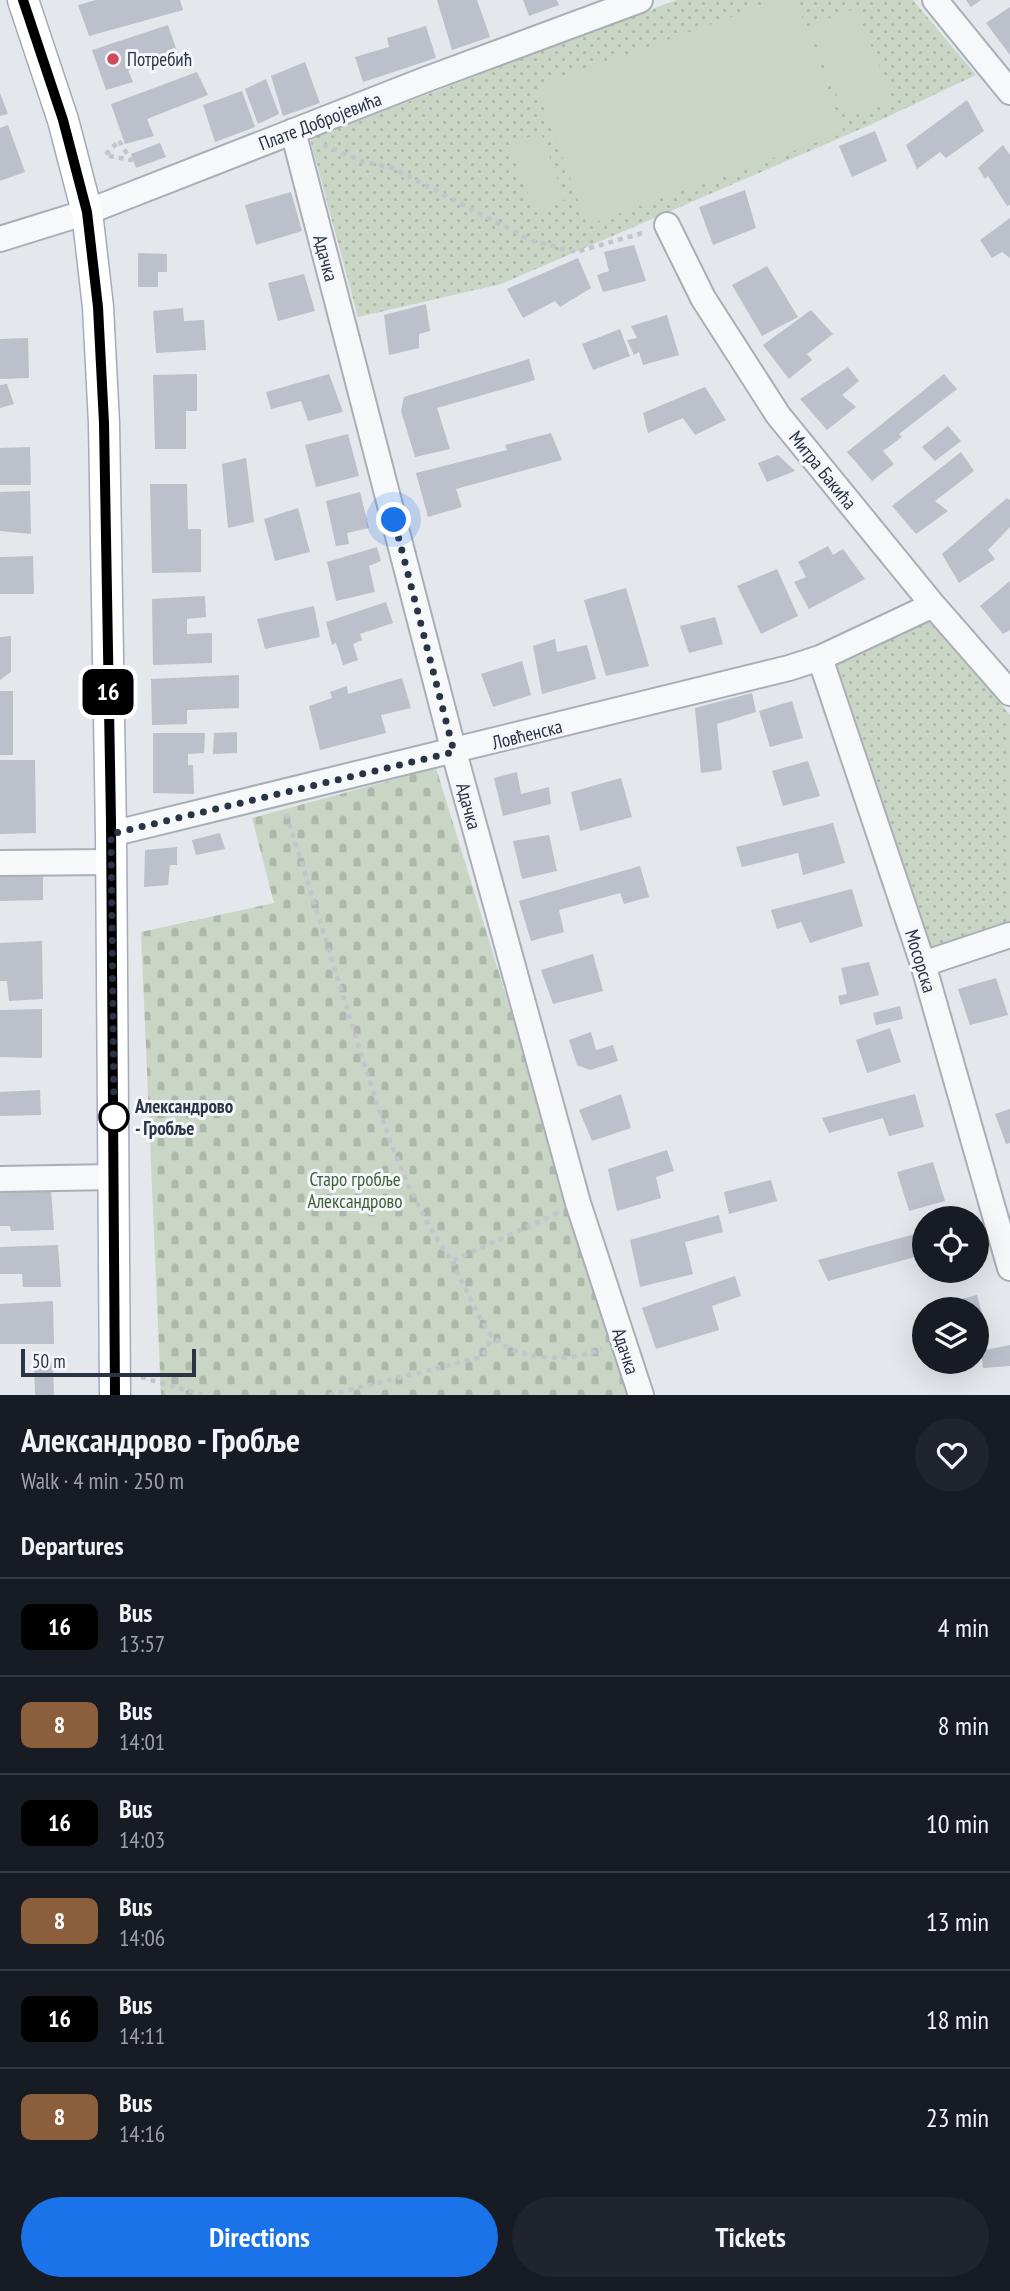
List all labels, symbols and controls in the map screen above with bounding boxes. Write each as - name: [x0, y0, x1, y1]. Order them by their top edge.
- place label: Потребић: [127, 47, 192, 71]
- marker: Потребић: [105, 51, 121, 67]
- street label: Плате Добројевића: [255, 87, 385, 155]
- street label: Адачка: [308, 232, 344, 284]
- street label: Митра Бакића: [784, 426, 862, 514]
- your location: [376, 502, 411, 537]
- line badge: 16: [76, 669, 140, 715]
- text: 16: [97, 676, 119, 707]
- street label: Ловћенска: [488, 714, 565, 755]
- street label: Адачка: [451, 780, 487, 832]
- street label: Мосорска: [900, 926, 942, 996]
- place label: Александрово - Гробље: [134, 1094, 233, 1140]
- marker: Александрово - Гробље: [99, 1102, 129, 1132]
- park label: Старо гробље Александрово: [308, 1167, 402, 1213]
- map controls: [912, 1206, 989, 1374]
- button: locate: [912, 1206, 989, 1283]
- button: layers: [912, 1297, 989, 1374]
- street label: Адачка: [607, 1325, 645, 1377]
- scale bar: [21, 1346, 196, 1378]
- text: 50 m: [32, 1349, 66, 1373]
- text: Александрово - Гробље: [21, 1418, 300, 1461]
- button: heart: [915, 1418, 989, 1492]
- text: Walk · 4 min · 250 m: [21, 1466, 184, 1495]
- text: Departures: [21, 1529, 124, 1562]
- text: Bus: [119, 1596, 152, 1629]
- text: 16: [48, 1611, 71, 1642]
- text: 4 min: [938, 1611, 989, 1644]
- text: 13:57: [119, 1629, 165, 1658]
- text: Bus: [119, 1694, 152, 1727]
- text: 8: [54, 1709, 65, 1740]
- text: 8 min: [938, 1709, 989, 1742]
- text: 14:01: [119, 1727, 165, 1756]
- text: Bus: [119, 1792, 152, 1825]
- text: 16: [48, 1807, 71, 1838]
- text: 10 min: [926, 1807, 989, 1840]
- text: 14:03: [119, 1825, 165, 1854]
- text: Bus: [119, 1890, 152, 1923]
- text: 8: [54, 1905, 65, 1936]
- text: 13 min: [926, 1905, 989, 1938]
- text: 14:06: [119, 1923, 165, 1952]
- text: Bus: [119, 1988, 152, 2021]
- text: 16: [48, 2003, 71, 2034]
- text: 18 min: [926, 2003, 989, 2036]
- text: 14:11: [119, 2021, 165, 2050]
- text: Bus: [119, 2086, 152, 2119]
- text: 8: [54, 2101, 65, 2132]
- text: 23 min: [926, 2101, 989, 2134]
- text: 14:16: [119, 2119, 165, 2148]
- button: Directions: [21, 2197, 498, 2277]
- button: Tickets: [512, 2197, 989, 2277]

